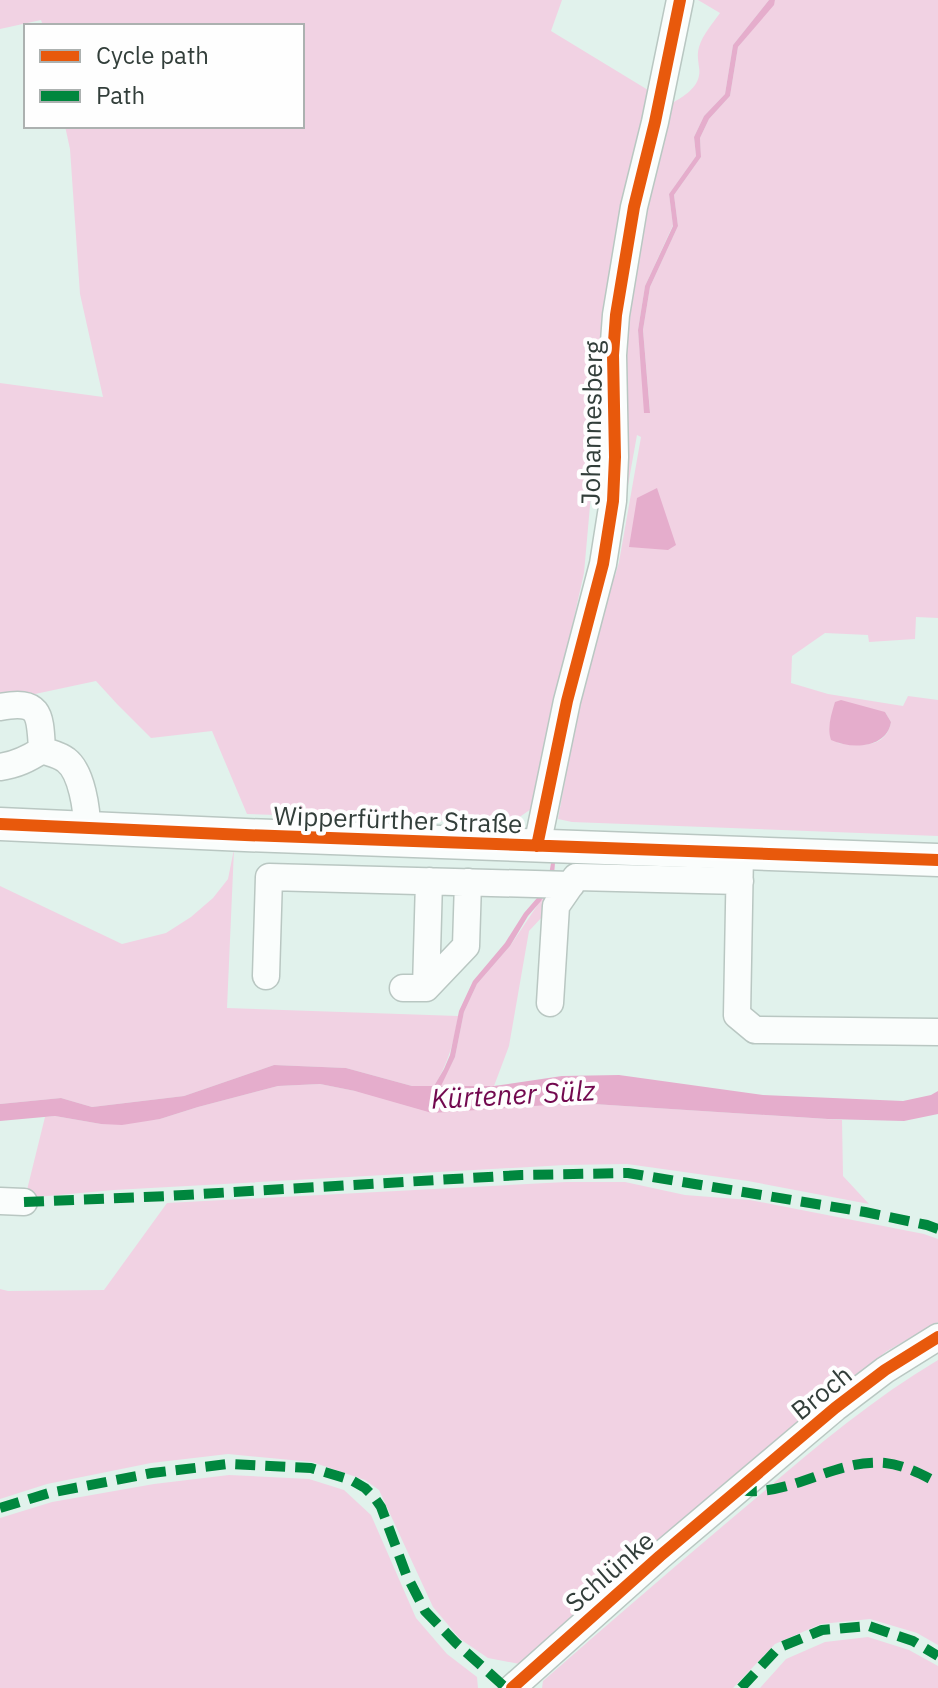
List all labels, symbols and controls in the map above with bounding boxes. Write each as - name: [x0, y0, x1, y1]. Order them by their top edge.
- legend: [24, 24, 304, 128]
- text: Cycle path: [96, 39, 209, 71]
- text: Path: [96, 79, 145, 111]
- street label: Johannesberg: [573, 340, 609, 506]
- street label: Wipperfürther Straße: [273, 798, 523, 840]
- water label: Kürtener Sülz: [430, 1071, 597, 1117]
- street label: Broch: [784, 1357, 858, 1427]
- street label: Schlünke: [557, 1523, 661, 1619]

